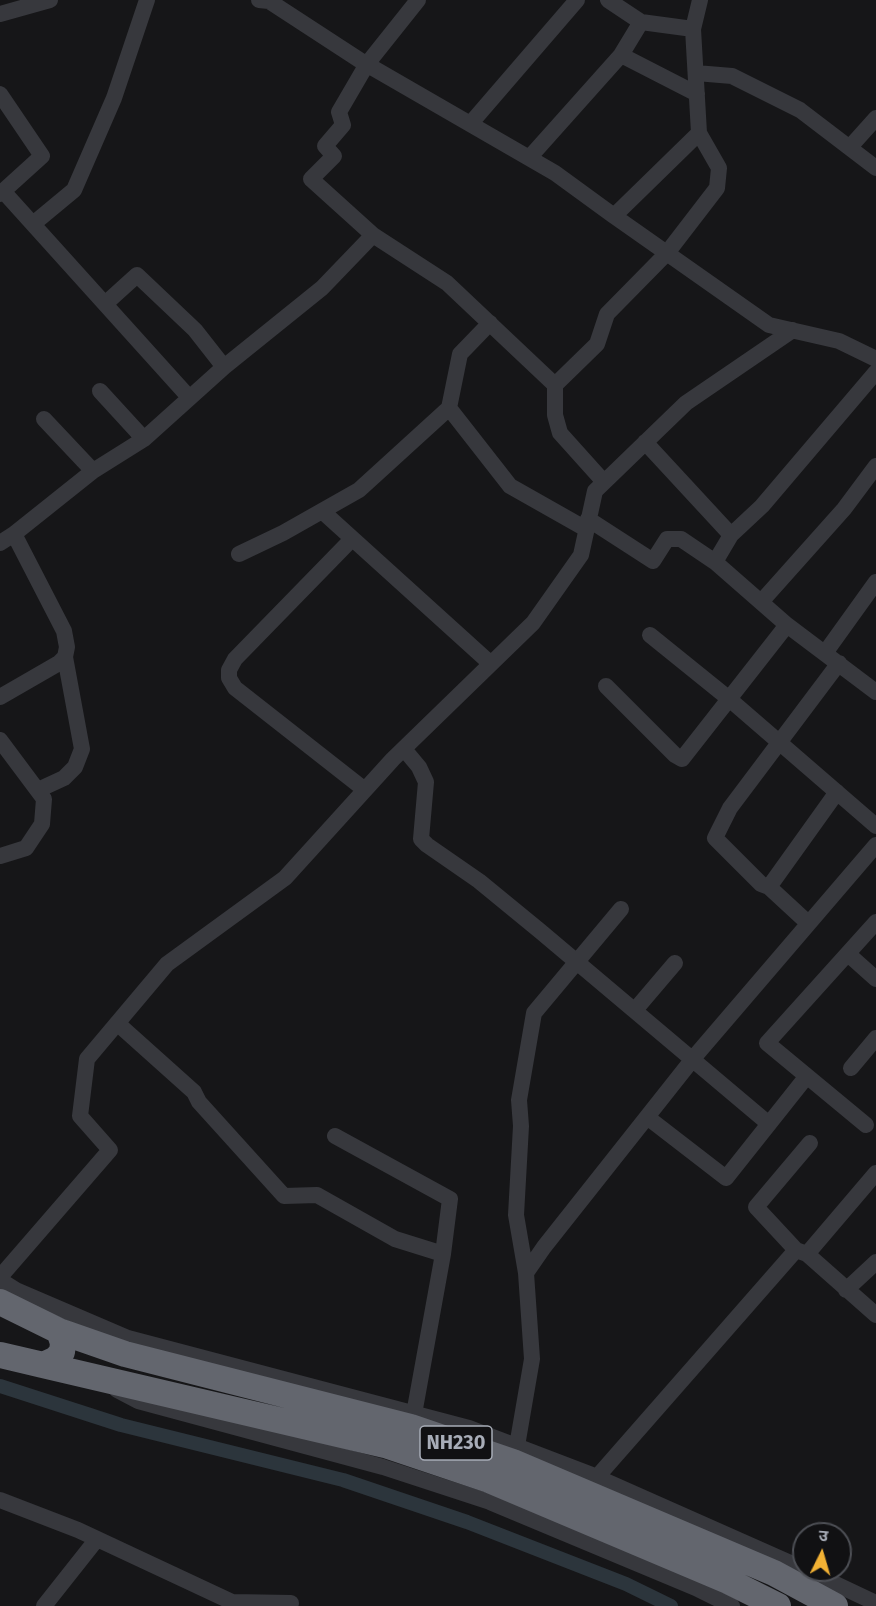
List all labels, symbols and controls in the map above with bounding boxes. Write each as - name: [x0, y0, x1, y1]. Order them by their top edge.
- road number: NH230: [420, 1426, 492, 1460]
- north arrow: [792, 1522, 852, 1582]
- text: उ: [818, 1526, 829, 1545]

